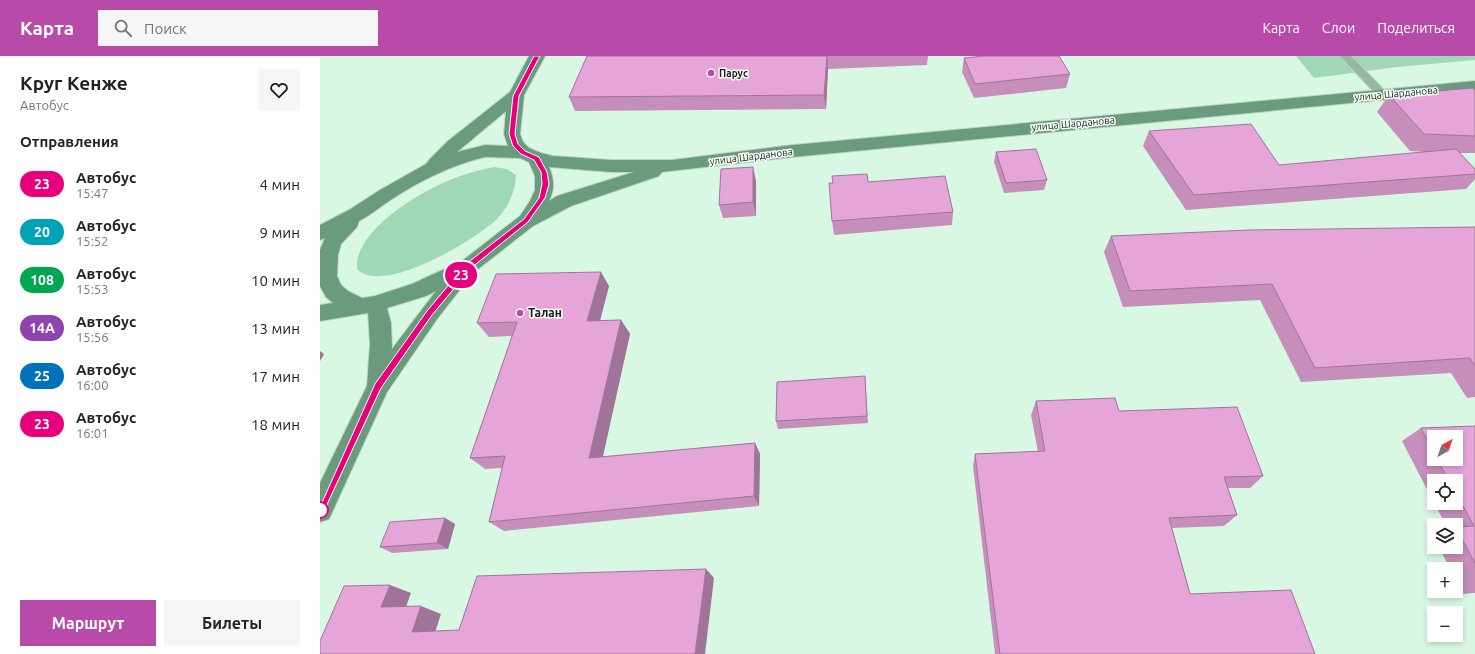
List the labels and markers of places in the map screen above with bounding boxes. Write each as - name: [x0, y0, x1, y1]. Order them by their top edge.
- marker: Парус: [706, 68, 716, 78]
- place label: Парус: [719, 68, 748, 79]
- place label: Талан: [528, 306, 562, 319]
- marker: Талан: [515, 308, 525, 318]
- unlabelled marker: [311, 501, 329, 519]

